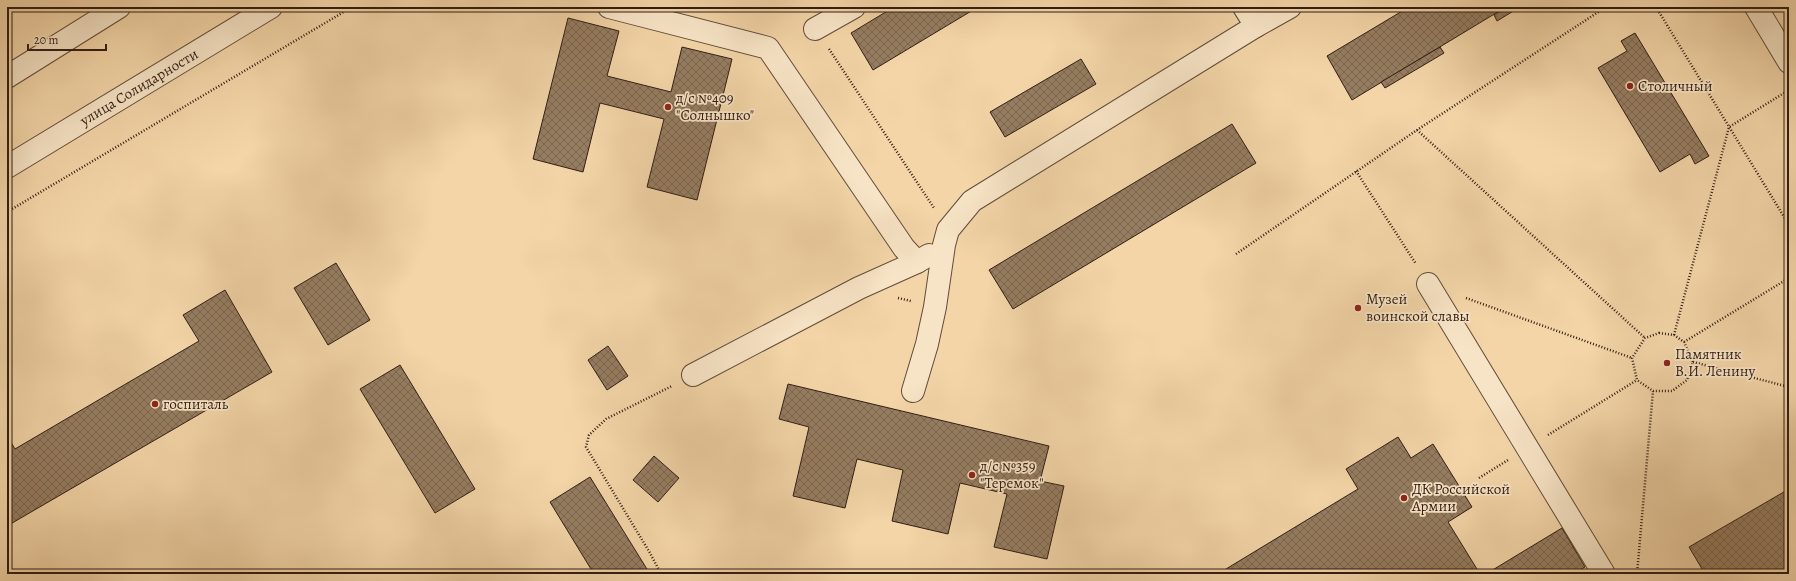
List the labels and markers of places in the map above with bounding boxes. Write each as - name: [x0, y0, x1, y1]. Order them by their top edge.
- place label: Столичный: [1638, 76, 1713, 96]
- marker: Столичный: [1625, 81, 1635, 91]
- place label: д/с №409 "Солнышко": [675, 88, 754, 125]
- marker: д/с №409 "Солнышко": [663, 102, 673, 112]
- place label: Музей воинской славы: [1366, 289, 1470, 326]
- marker: Музей воинской славы: [1353, 303, 1363, 313]
- place label: Памятник В.И. Ленину: [1675, 344, 1756, 381]
- marker: Памятник В.И. Ленину: [1662, 358, 1672, 368]
- place label: госпиталь: [163, 394, 229, 414]
- marker: госпиталь: [150, 399, 160, 409]
- place label: д/с №359 "Теремок": [979, 456, 1044, 493]
- marker: д/с №359 "Теремок": [967, 470, 977, 480]
- place label: ДК Российской Армии: [1411, 479, 1510, 516]
- marker: ДК Российской Армии: [1399, 493, 1409, 503]

